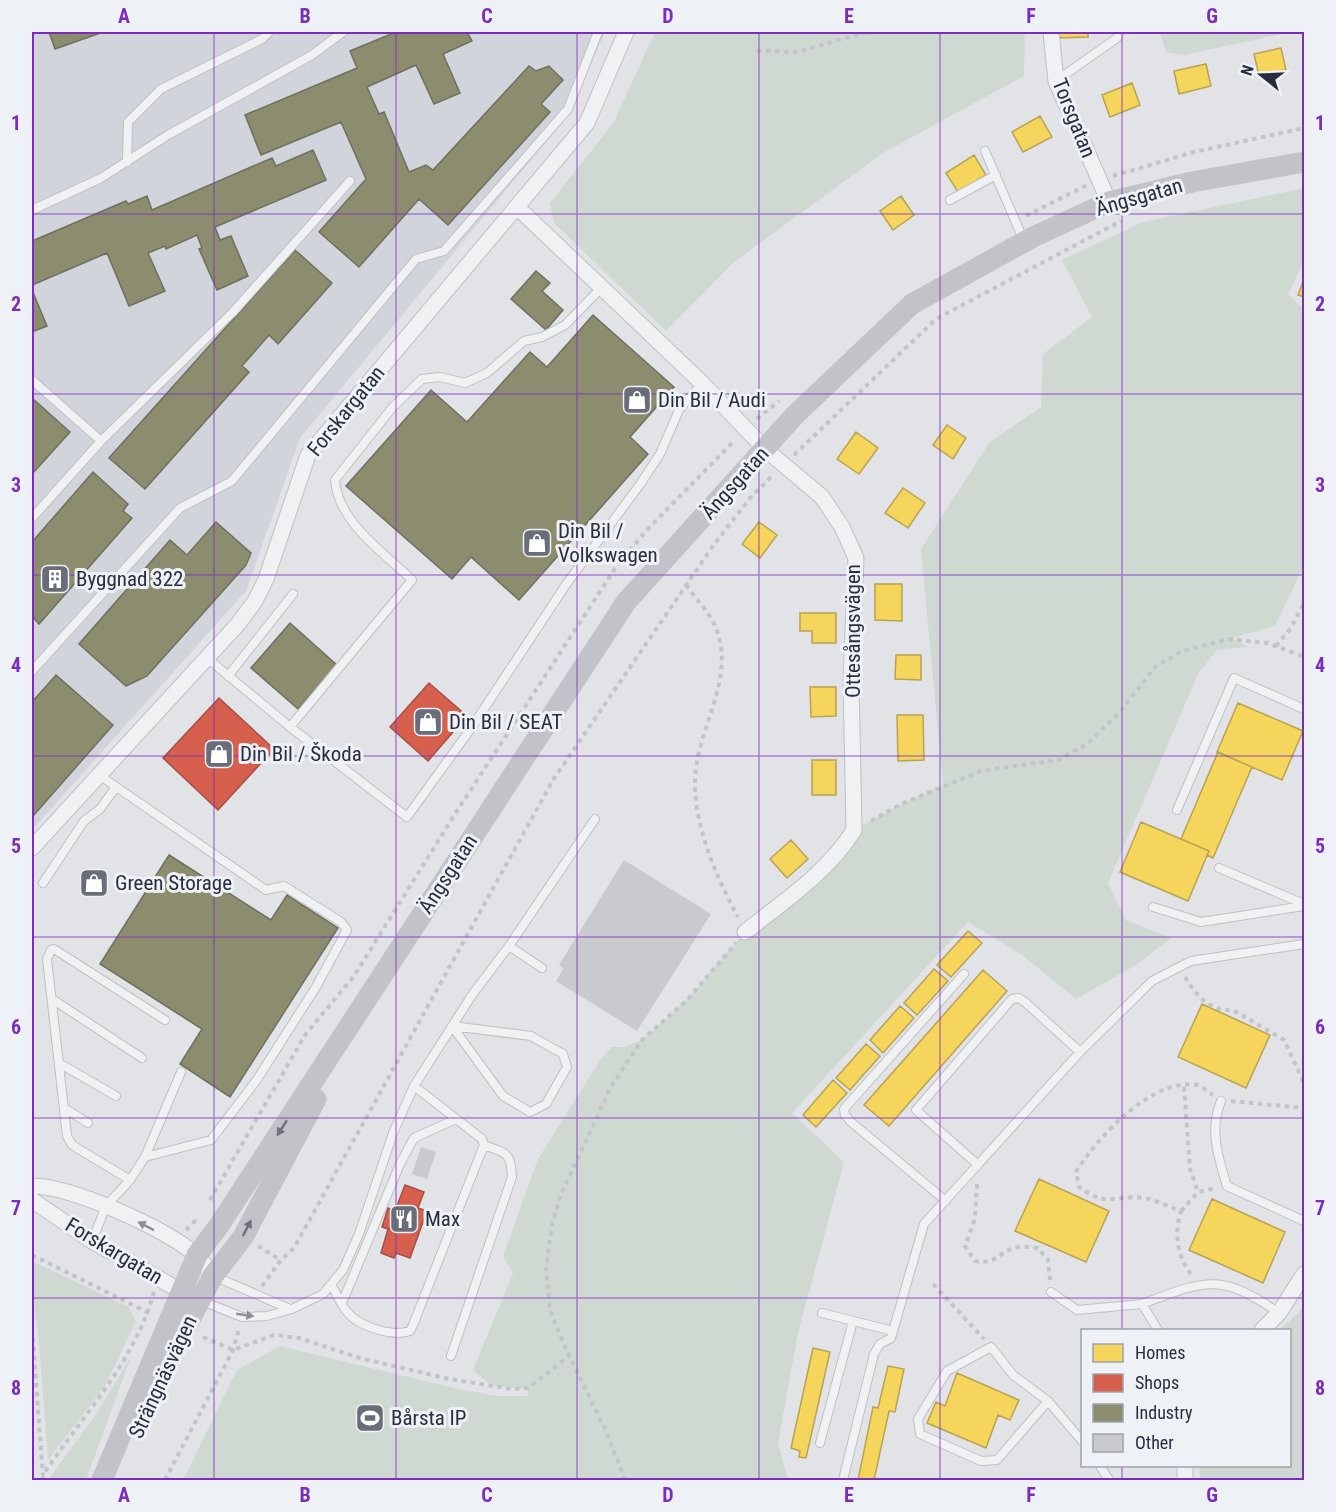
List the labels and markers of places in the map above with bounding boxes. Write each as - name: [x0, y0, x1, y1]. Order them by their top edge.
- shop icon: Din Bil / Audi: [621, 384, 653, 416]
- place label: Din Bil / Audi: [658, 388, 766, 412]
- place label: Din Bil / Volkswagen: [558, 519, 658, 567]
- shop icon: Din Bil / Volkswagen: [521, 527, 553, 559]
- building icon: Byggnad 322: [39, 563, 71, 595]
- place label: Byggnad 322: [76, 567, 183, 591]
- shop icon: Din Bil / SEAT: [412, 706, 444, 738]
- place label: Din Bil / SEAT: [449, 710, 562, 734]
- shop icon: Din Bil / Škoda: [203, 738, 235, 770]
- place label: Din Bil / Škoda: [240, 742, 362, 766]
- shop icon: Green Storage: [78, 867, 110, 899]
- place label: Green Storage: [115, 871, 232, 895]
- restaurant icon: Max: [388, 1203, 420, 1235]
- place label: Max: [425, 1207, 460, 1231]
- sports icon: Bårsta IP: [354, 1402, 386, 1434]
- place label: Bårsta IP: [391, 1406, 466, 1430]

